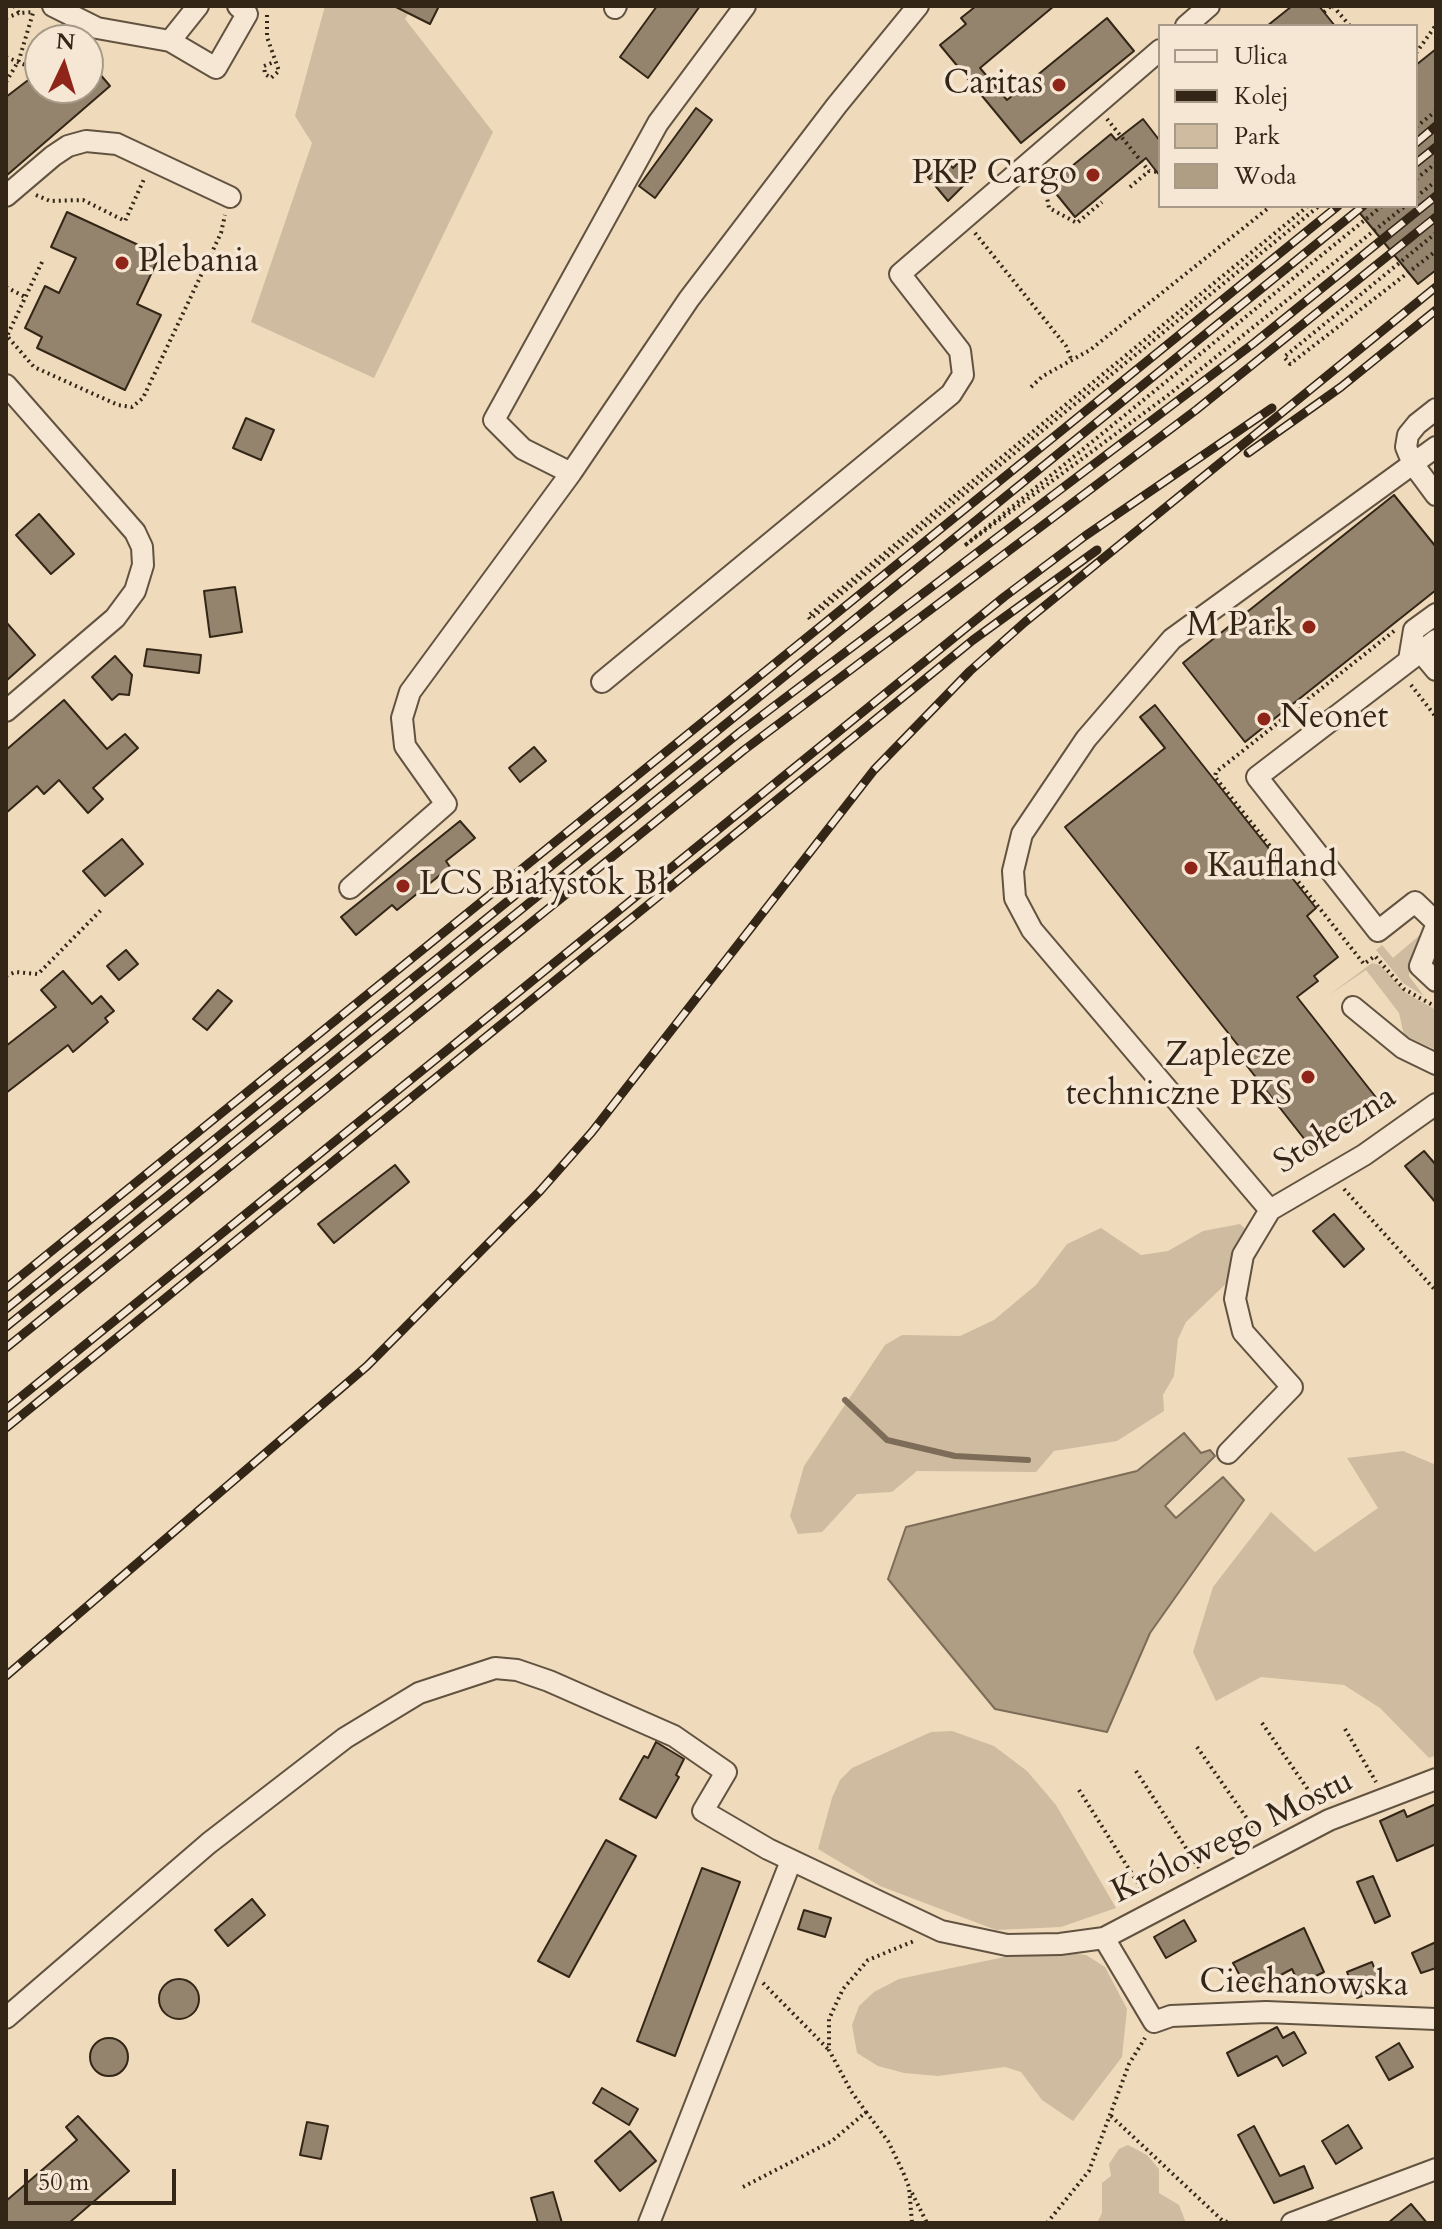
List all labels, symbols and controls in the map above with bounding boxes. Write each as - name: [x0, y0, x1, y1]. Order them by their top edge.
- north arrow: [24, 24, 104, 104]
- legend: [1158, 24, 1418, 208]
- text: N: [55, 26, 76, 58]
- text: Ulica: [1234, 40, 1288, 73]
- place label: Caritas: [944, 65, 1043, 105]
- marker: Caritas: [1050, 76, 1068, 94]
- text: Kolej: [1234, 80, 1289, 113]
- text: Park: [1234, 120, 1280, 153]
- place label: PKP Cargo: [912, 155, 1077, 195]
- text: Woda: [1234, 160, 1297, 193]
- marker: PKP Cargo: [1084, 166, 1102, 184]
- place label: Plebania: [138, 243, 259, 283]
- marker: Plebania: [113, 254, 131, 272]
- place label: M Park: [1186, 607, 1293, 647]
- marker: M Park: [1300, 618, 1318, 636]
- place label: Neonet: [1280, 699, 1388, 739]
- marker: Neonet: [1255, 710, 1273, 728]
- place label: Kaufland: [1207, 848, 1337, 888]
- marker: Kaufland: [1182, 859, 1200, 877]
- place label: LCS Białystok Bł: [419, 866, 667, 906]
- marker: LCS Białystok Bł: [394, 877, 412, 895]
- place label: Zaplecze techniczne PKS: [1066, 1037, 1292, 1116]
- marker: Zaplecze techniczne PKS: [1299, 1068, 1317, 1086]
- street label: Stołeczna: [1268, 1078, 1404, 1184]
- street label: Królowego Mostu: [1106, 1762, 1360, 1914]
- street label: Ciechanowska: [1199, 1963, 1409, 2007]
- scale bar: [28, 2153, 180, 2203]
- text: 50 m: [38, 2166, 89, 2199]

